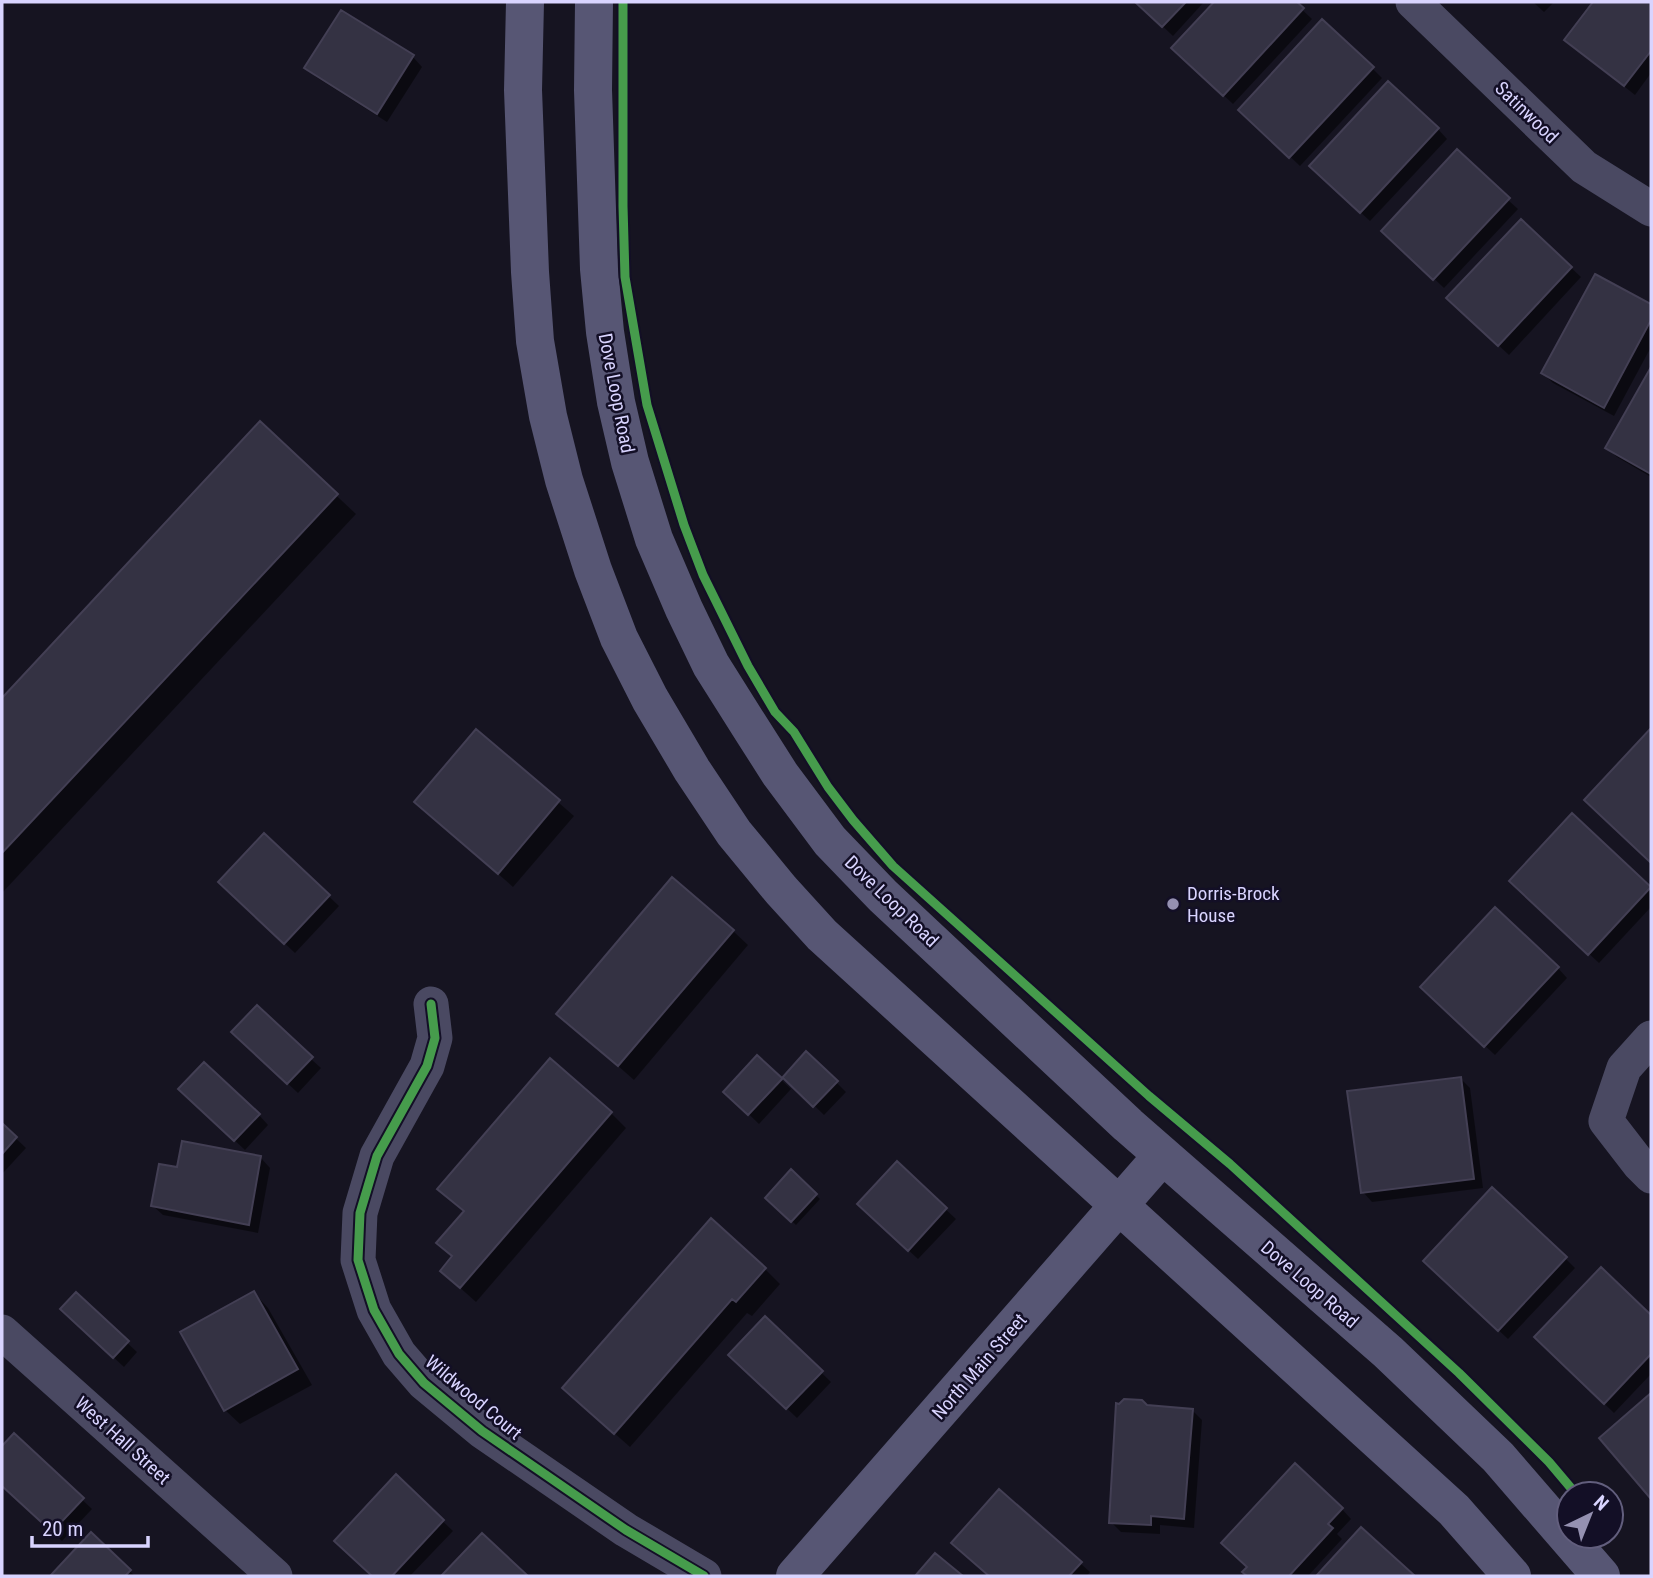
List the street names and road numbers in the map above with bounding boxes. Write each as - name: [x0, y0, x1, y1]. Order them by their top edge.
- street label: Satinwood: [1490, 77, 1563, 148]
- street label: Dove Loop Road: [594, 331, 639, 455]
- street label: Dove Loop Road: [840, 851, 943, 952]
- street label: Dove Loop Road: [1256, 1236, 1363, 1333]
- street label: North Main Street: [927, 1309, 1032, 1424]
- street label: Wildwood Court: [421, 1350, 527, 1445]
- street label: West Hall Street: [70, 1392, 175, 1489]

